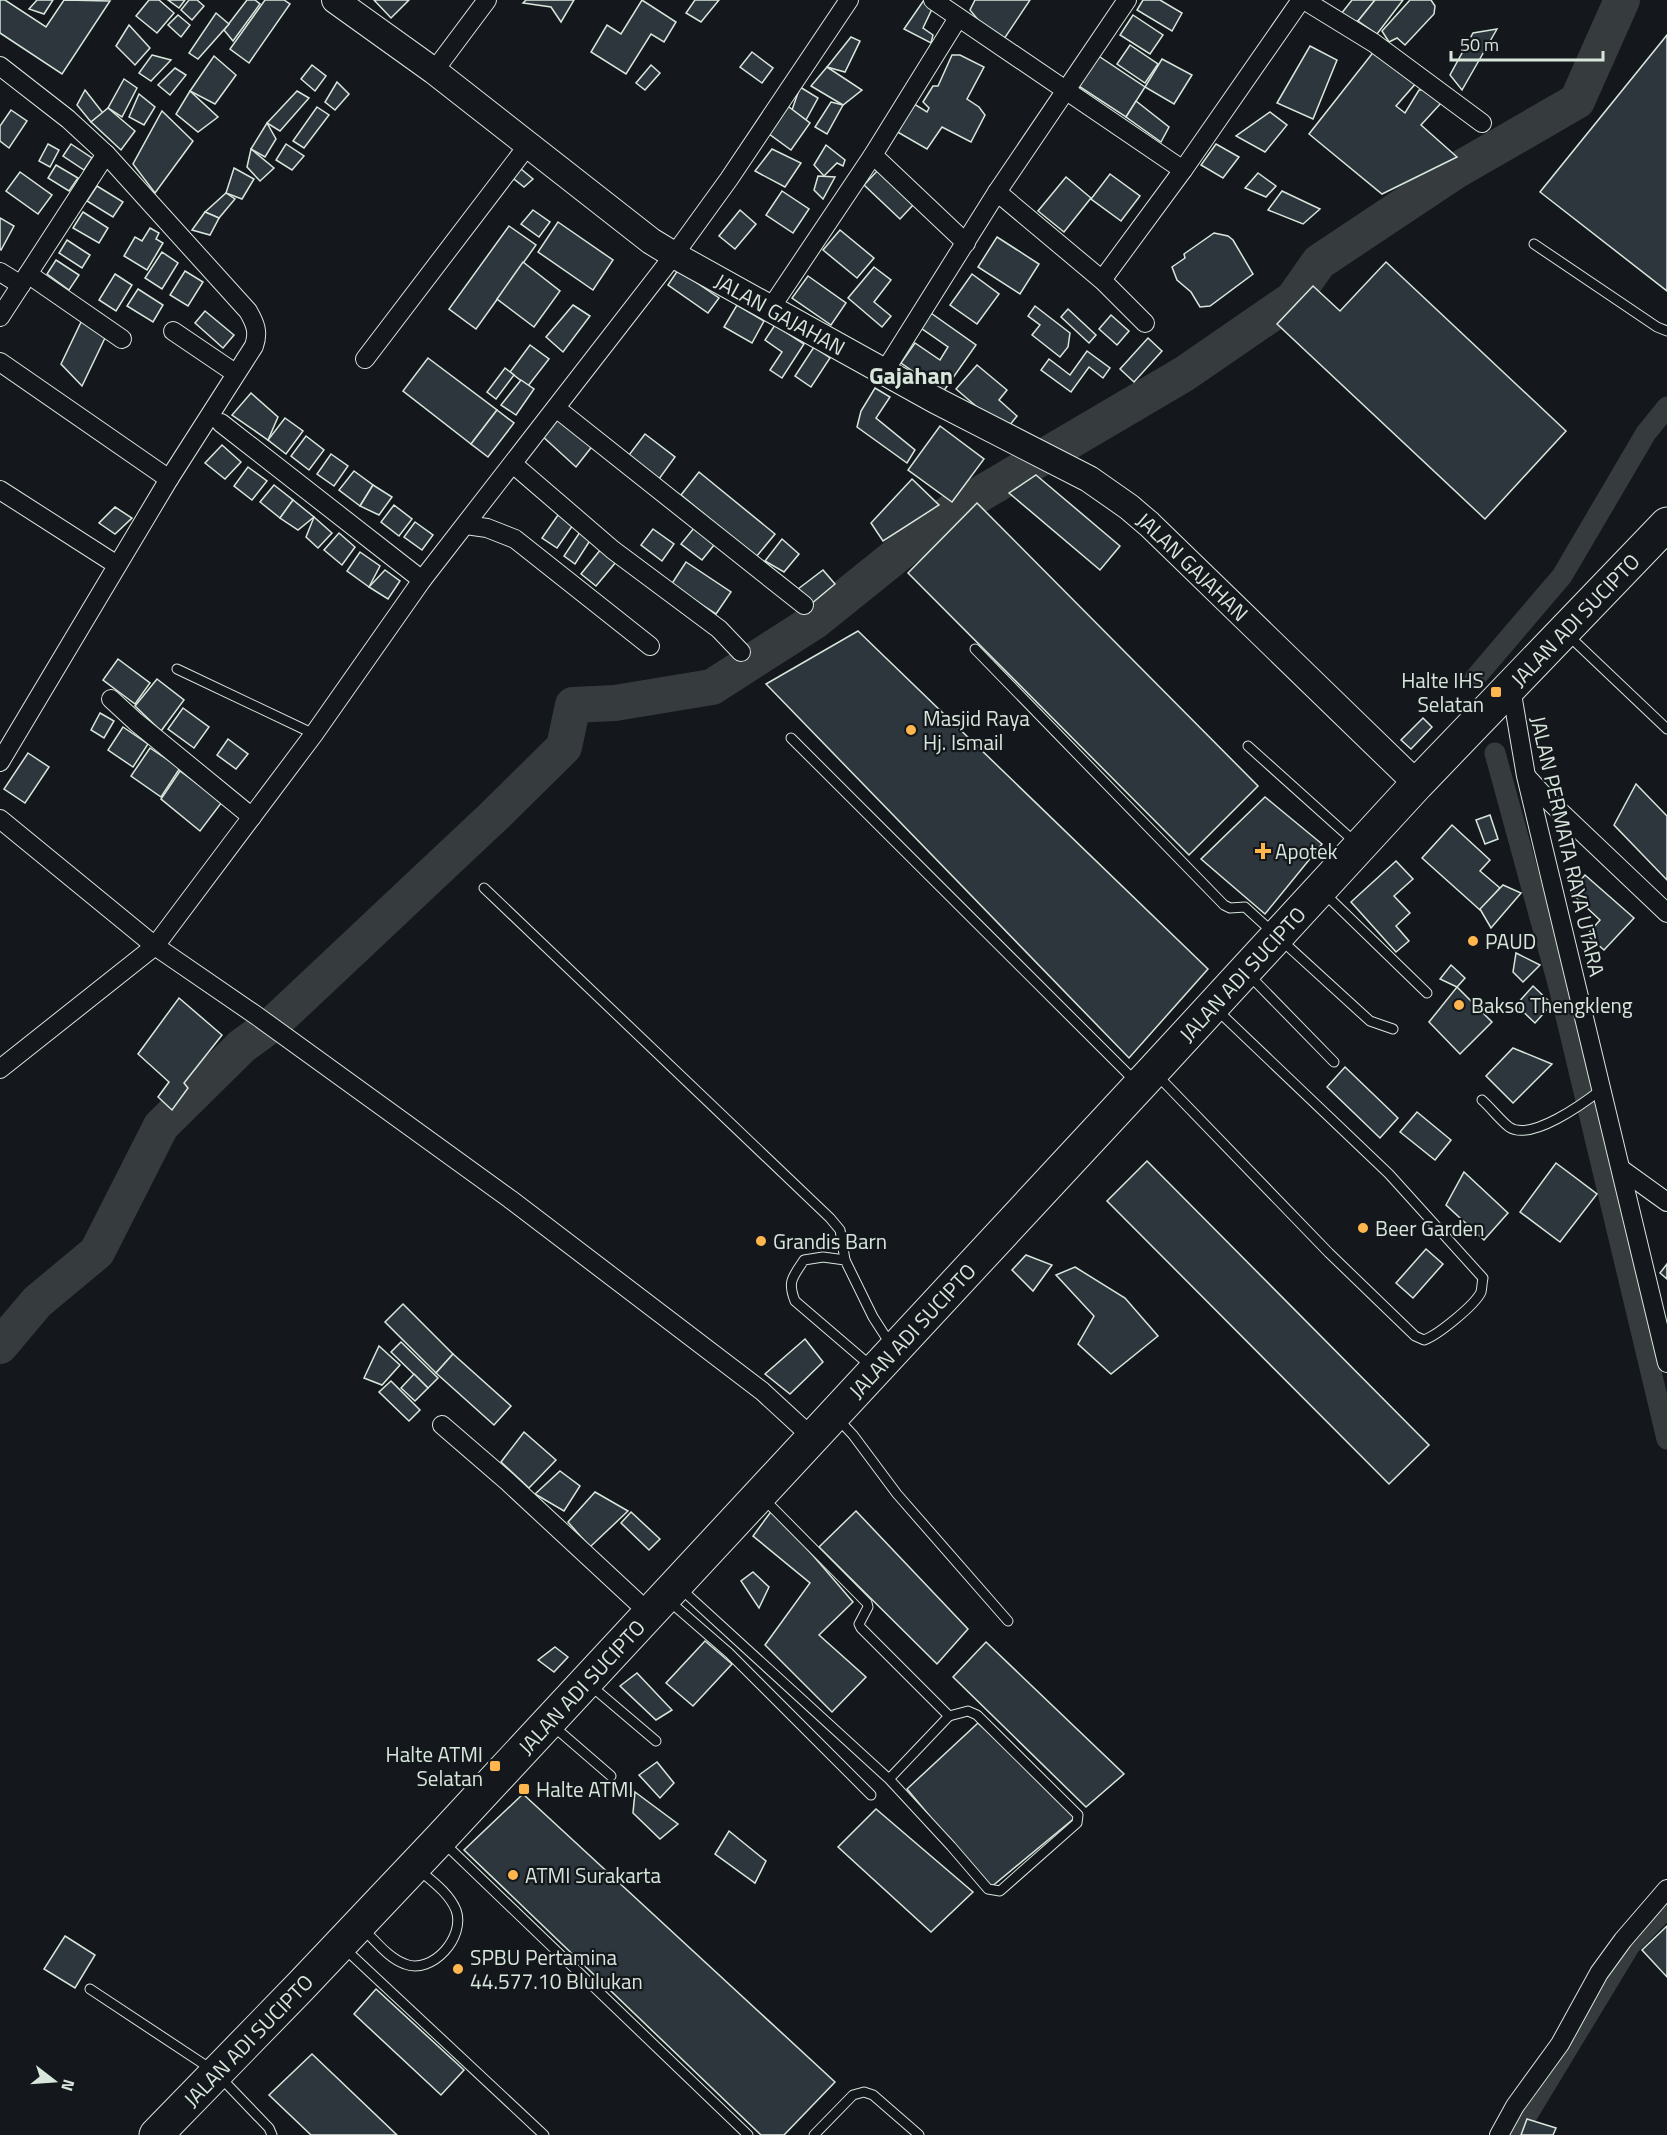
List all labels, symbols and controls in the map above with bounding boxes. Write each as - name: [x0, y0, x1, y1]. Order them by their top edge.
- scale bar: [1451, 24, 1602, 62]
- text: 50 m: [1460, 31, 1499, 58]
- street label: JALAN GAJAHAN: [709, 265, 851, 363]
- district label: Gajahan: [869, 357, 953, 393]
- street label: JALAN GAJAHAN: [1130, 504, 1256, 628]
- street label: JALAN ADI SUCIPTO: [1503, 546, 1647, 694]
- place label: Halte IHS Selatan: [1401, 664, 1484, 720]
- marker: Halte IHS Selatan: [1489, 685, 1503, 699]
- place label: Masjid Raya Hj. Ismail: [923, 702, 1030, 758]
- street label: JALAN PERMATA RAYA UTARA: [1522, 713, 1614, 980]
- marker: Masjid Raya Hj. Ismail: [904, 723, 918, 737]
- place label: Apotek: [1275, 835, 1338, 867]
- marker: Apotek: [1256, 844, 1270, 858]
- street label: JALAN ADI SUCIPTO: [1171, 899, 1313, 1049]
- place label: PAUD: [1485, 925, 1536, 957]
- marker: PAUD: [1466, 934, 1480, 948]
- place label: Bakso Thengkleng: [1471, 989, 1633, 1021]
- marker: Bakso Thengkleng: [1452, 998, 1466, 1012]
- place label: Beer Garden: [1375, 1212, 1484, 1244]
- marker: Beer Garden: [1356, 1221, 1370, 1235]
- place label: Grandis Barn: [773, 1225, 887, 1257]
- marker: Grandis Barn: [754, 1234, 768, 1248]
- street label: JALAN ADI SUCIPTO: [841, 1256, 983, 1405]
- street label: JALAN ADI SUCIPTO: [510, 1612, 652, 1762]
- place label: Halte ATMI Selatan: [385, 1738, 483, 1794]
- marker: Halte ATMI Selatan: [488, 1759, 502, 1773]
- place label: Halte ATMI: [536, 1773, 634, 1805]
- marker: Halte ATMI: [517, 1782, 531, 1796]
- place label: ATMI Surakarta: [525, 1859, 661, 1891]
- marker: ATMI Surakarta: [506, 1868, 520, 1882]
- place label: SPBU Pertamina 44.577.10 Blulukan: [470, 1941, 643, 1997]
- marker: SPBU Pertamina 44.577.10 Blulukan: [451, 1962, 465, 1976]
- street label: JALAN ADI SUCIPTO: [176, 1967, 320, 2114]
- north arrow: [24, 2051, 84, 2111]
- text: N: [55, 2077, 81, 2094]

